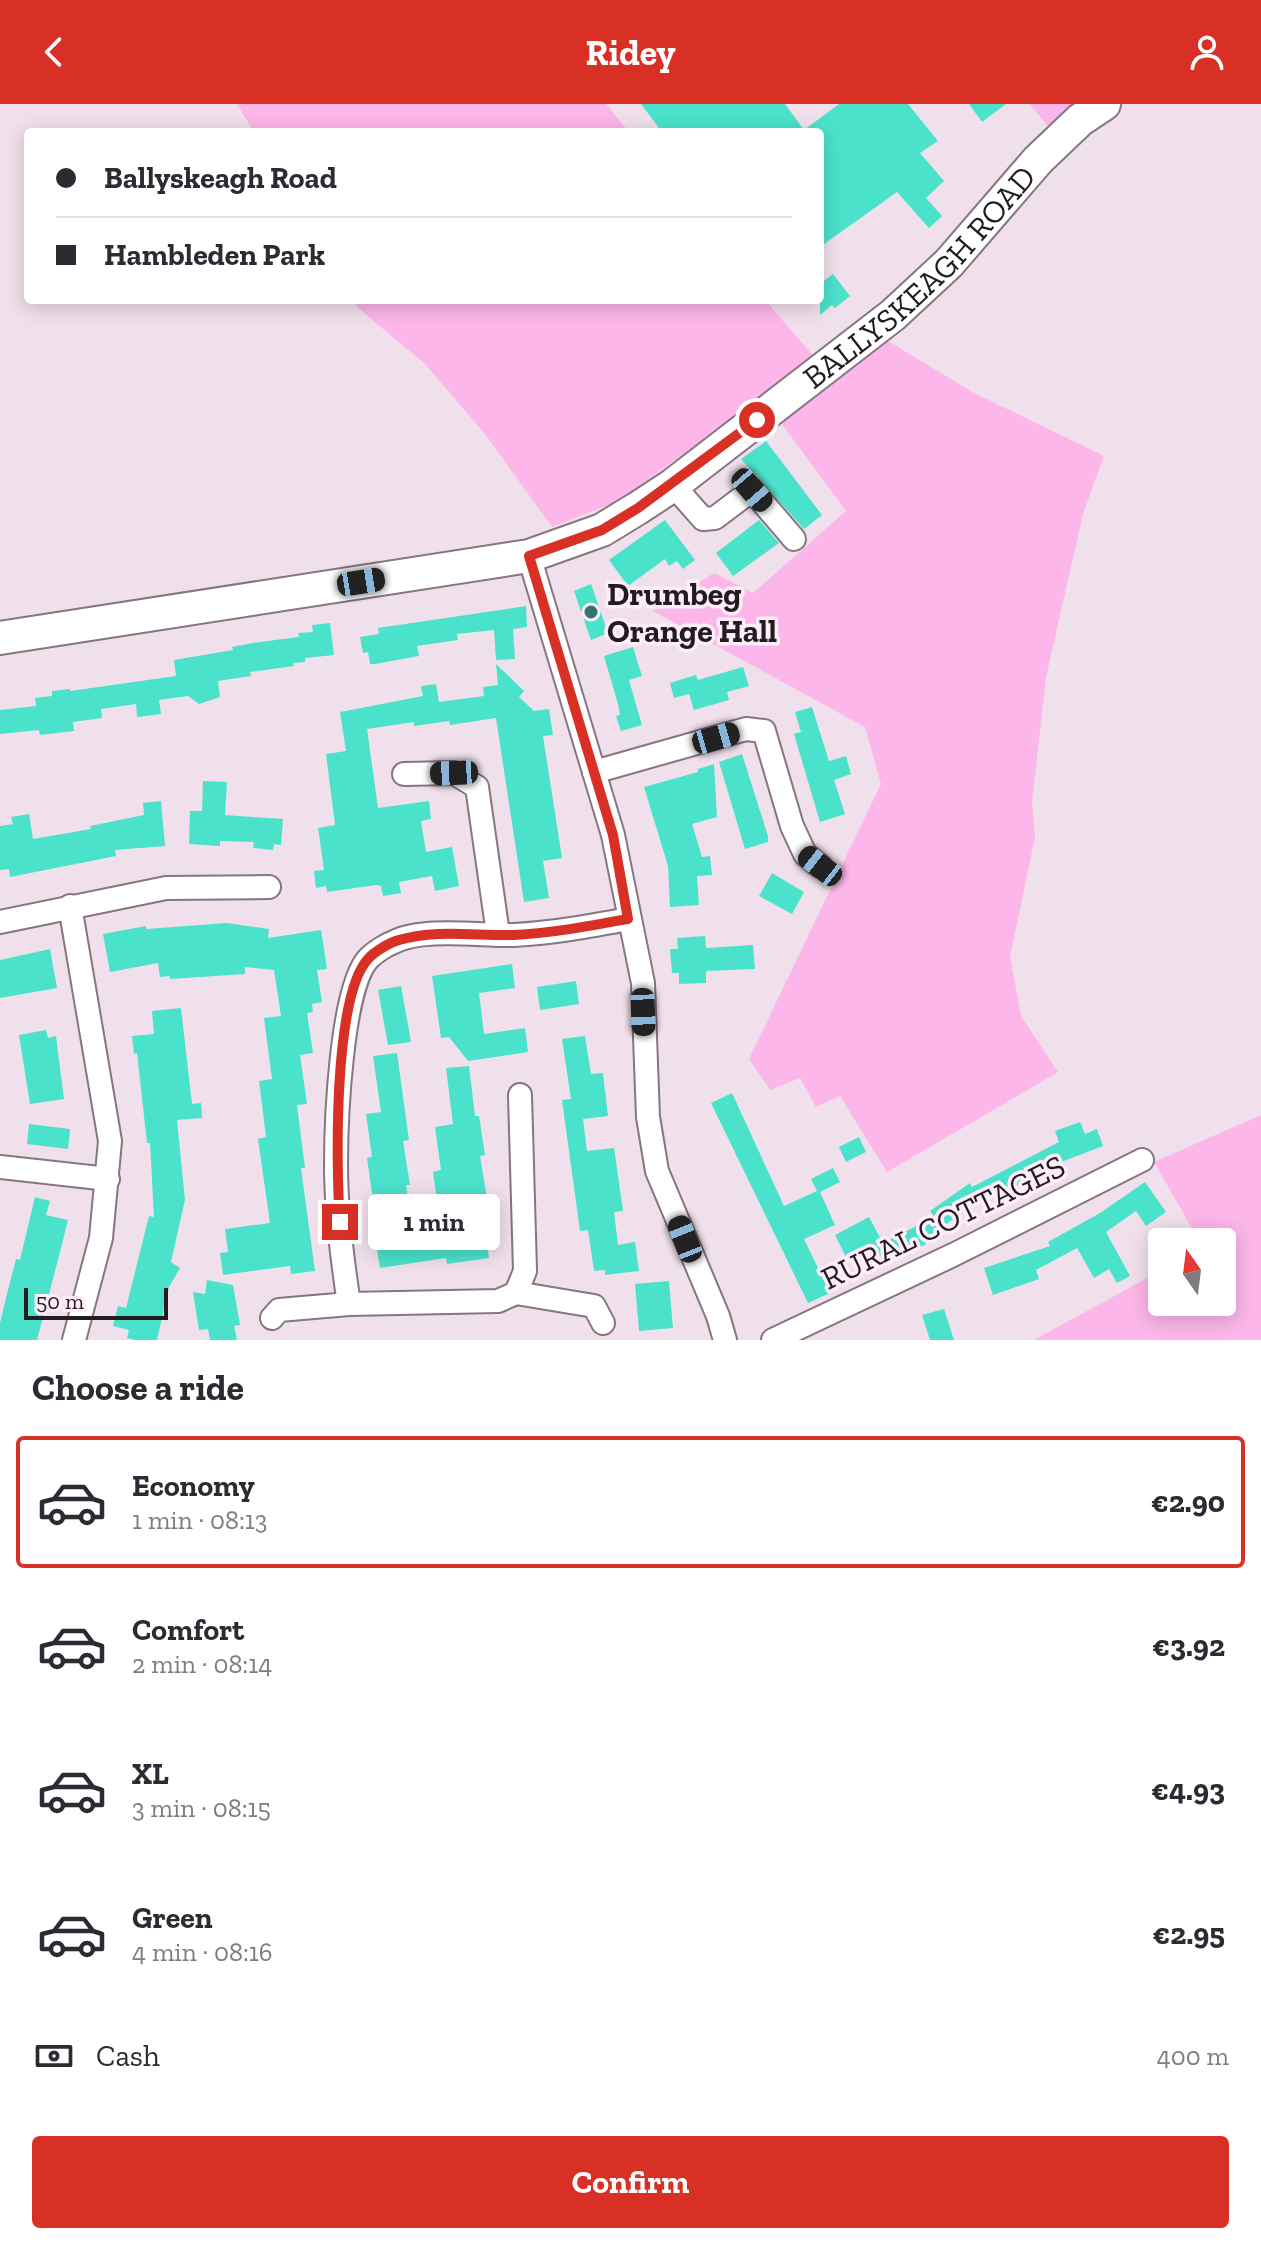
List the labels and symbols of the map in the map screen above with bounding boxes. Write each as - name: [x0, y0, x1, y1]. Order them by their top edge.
- street label: BALLYSKEAGH ROAD: [796, 158, 1043, 396]
- route start: [739, 402, 775, 438]
- car: [727, 464, 777, 516]
- car: [335, 566, 387, 598]
- place label: Drumbeg Orange Hall: [607, 575, 777, 650]
- marker: Drumbeg Orange Hall: [582, 603, 600, 621]
- car: [690, 720, 742, 756]
- car: [430, 760, 478, 786]
- car: [794, 842, 846, 890]
- car: [630, 988, 656, 1036]
- street label: RURAL COTTAGES: [815, 1147, 1071, 1297]
- callout: 1 min: [368, 1194, 500, 1250]
- route end: [322, 1204, 358, 1240]
- car: [665, 1212, 705, 1266]
- north arrow: [1148, 1228, 1236, 1316]
- scale bar: [24, 1284, 168, 1320]

